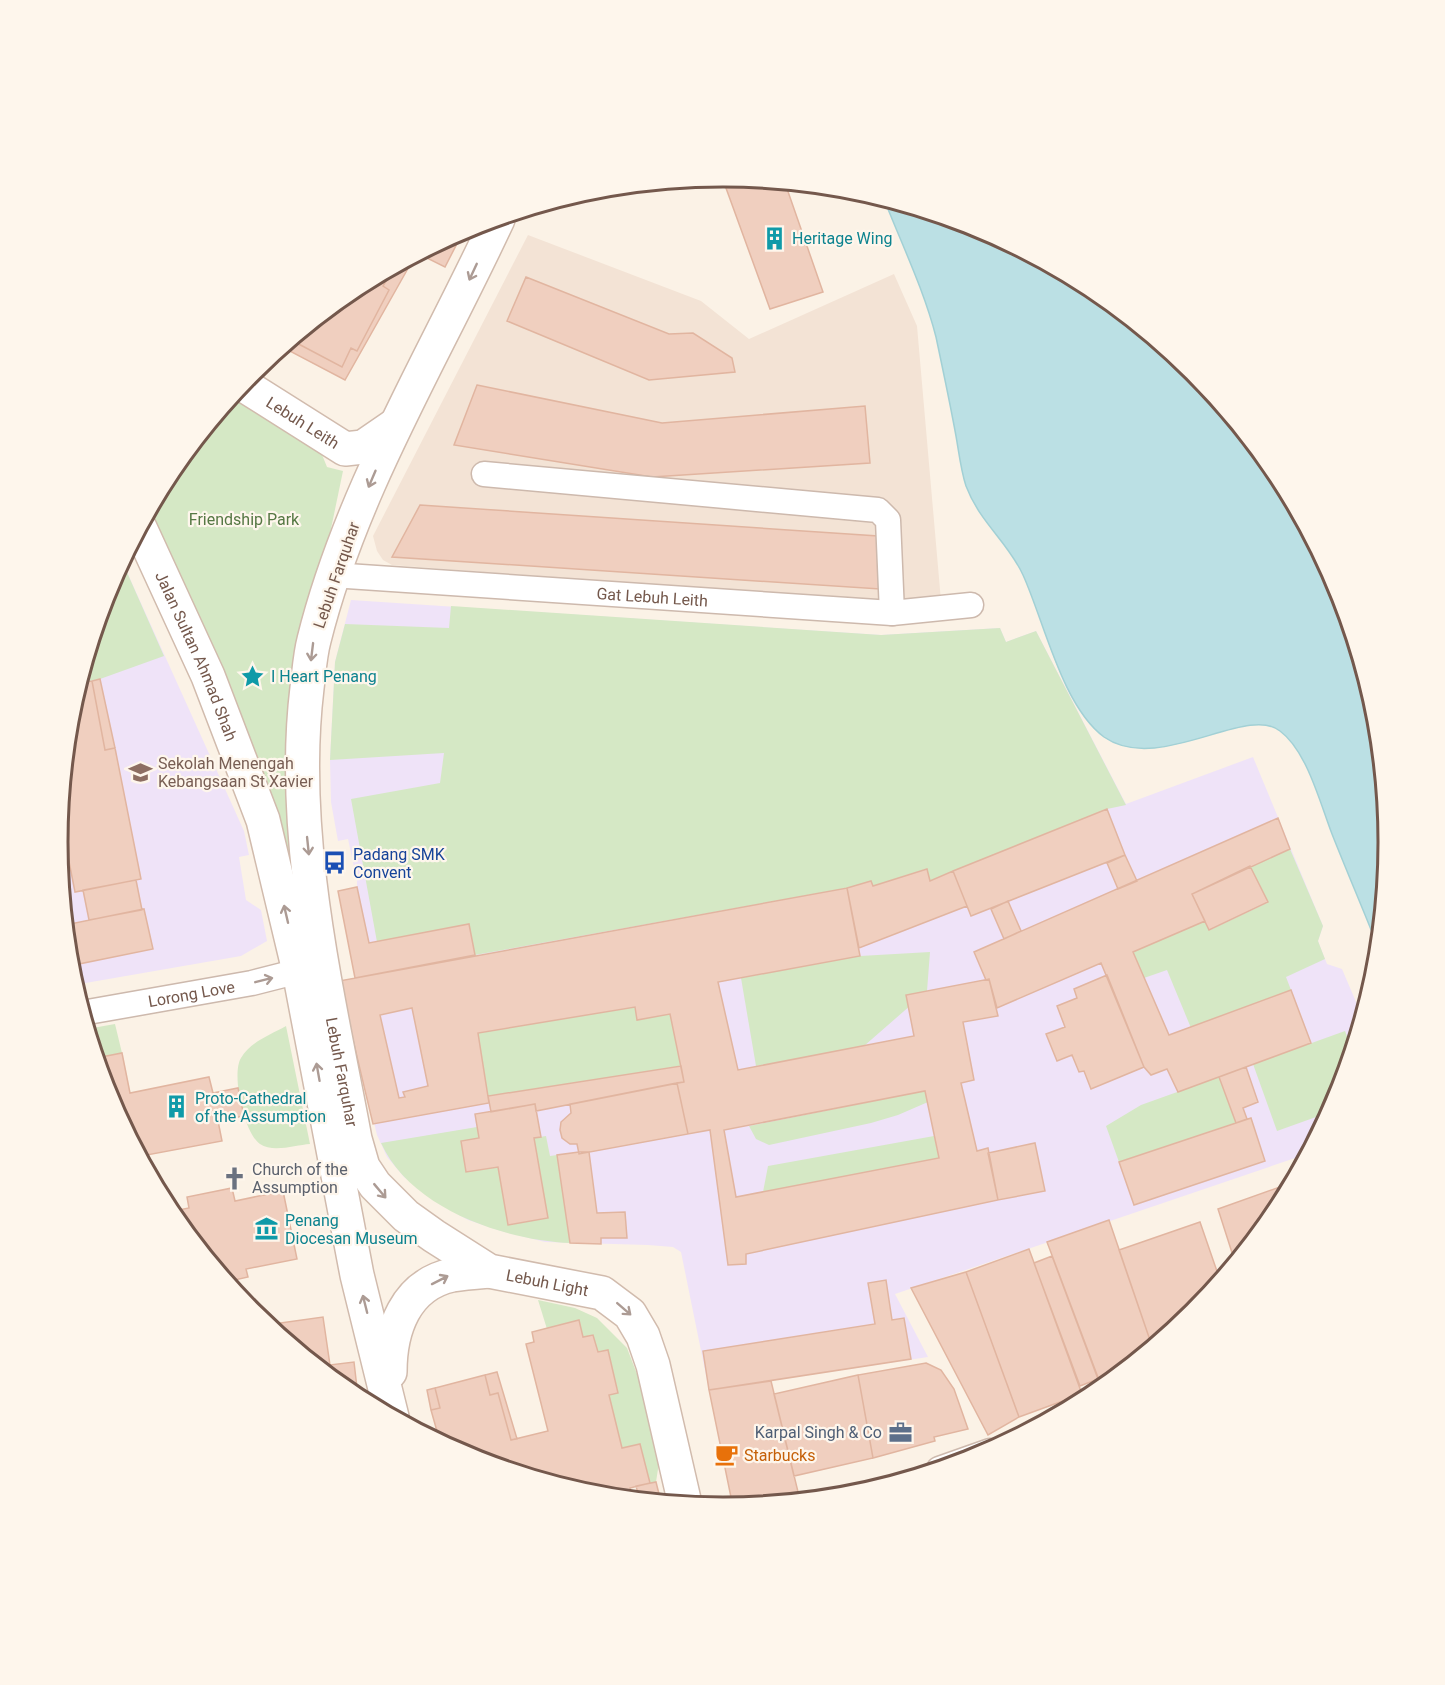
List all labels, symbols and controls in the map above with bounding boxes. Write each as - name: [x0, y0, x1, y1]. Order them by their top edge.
- building icon: Heritage Wing: [761, 225, 787, 251]
- place label: Heritage Wing: [792, 229, 893, 248]
- one-way arrow: [467, 262, 479, 280]
- street label: Lebuh Leith: [263, 393, 343, 453]
- one-way arrow: [366, 469, 377, 487]
- park label: Friendship Park: [189, 510, 300, 529]
- street label: Lebuh Farquhar: [309, 519, 364, 631]
- street label: Jalan Sultan Ahmad Shah: [151, 568, 241, 744]
- street label: Gat Lebuh Leith: [596, 584, 709, 610]
- one-way arrow: [306, 642, 317, 661]
- place icon: I Heart Penang: [240, 663, 266, 689]
- place label: I Heart Penang: [271, 667, 377, 686]
- place label: Sekolah Menengah Kebangsaan St Xavier: [158, 754, 314, 791]
- school or university icon: Sekolah Menengah Kebangsaan St Xavier: [127, 759, 153, 785]
- one-way arrow: [303, 836, 314, 856]
- place label: Padang SMK Convent: [353, 845, 446, 882]
- bus stop icon: Padang SMK Convent: [322, 850, 348, 876]
- one-way arrow: [279, 905, 291, 924]
- one-way arrow: [254, 974, 273, 986]
- street label: Lorong Love: [147, 977, 236, 1011]
- street label: Lebuh Farquhar: [322, 1016, 362, 1129]
- one-way arrow: [312, 1063, 323, 1082]
- place label: Proto-Cathedral of the Assumption: [195, 1089, 326, 1126]
- building icon: Proto-Cathedral of the Assumption: [164, 1094, 190, 1120]
- place label: Church of the Assumption: [252, 1160, 348, 1197]
- church icon: Church of the Assumption: [221, 1165, 247, 1191]
- one-way arrow: [374, 1183, 387, 1199]
- place label: Penang Diocesan Museum: [285, 1211, 418, 1248]
- museum icon: Penang Diocesan Museum: [254, 1216, 280, 1242]
- street label: Lebuh Light: [505, 1266, 590, 1300]
- one-way arrow: [431, 1274, 449, 1286]
- one-way arrow: [358, 1295, 370, 1314]
- one-way arrow: [616, 1302, 631, 1316]
- office icon: Karpal Singh & Co: [887, 1419, 913, 1445]
- place label: Karpal Singh & Co: [755, 1423, 882, 1442]
- cafe icon: Starbucks: [713, 1442, 739, 1468]
- place label: Starbucks: [744, 1446, 815, 1465]

